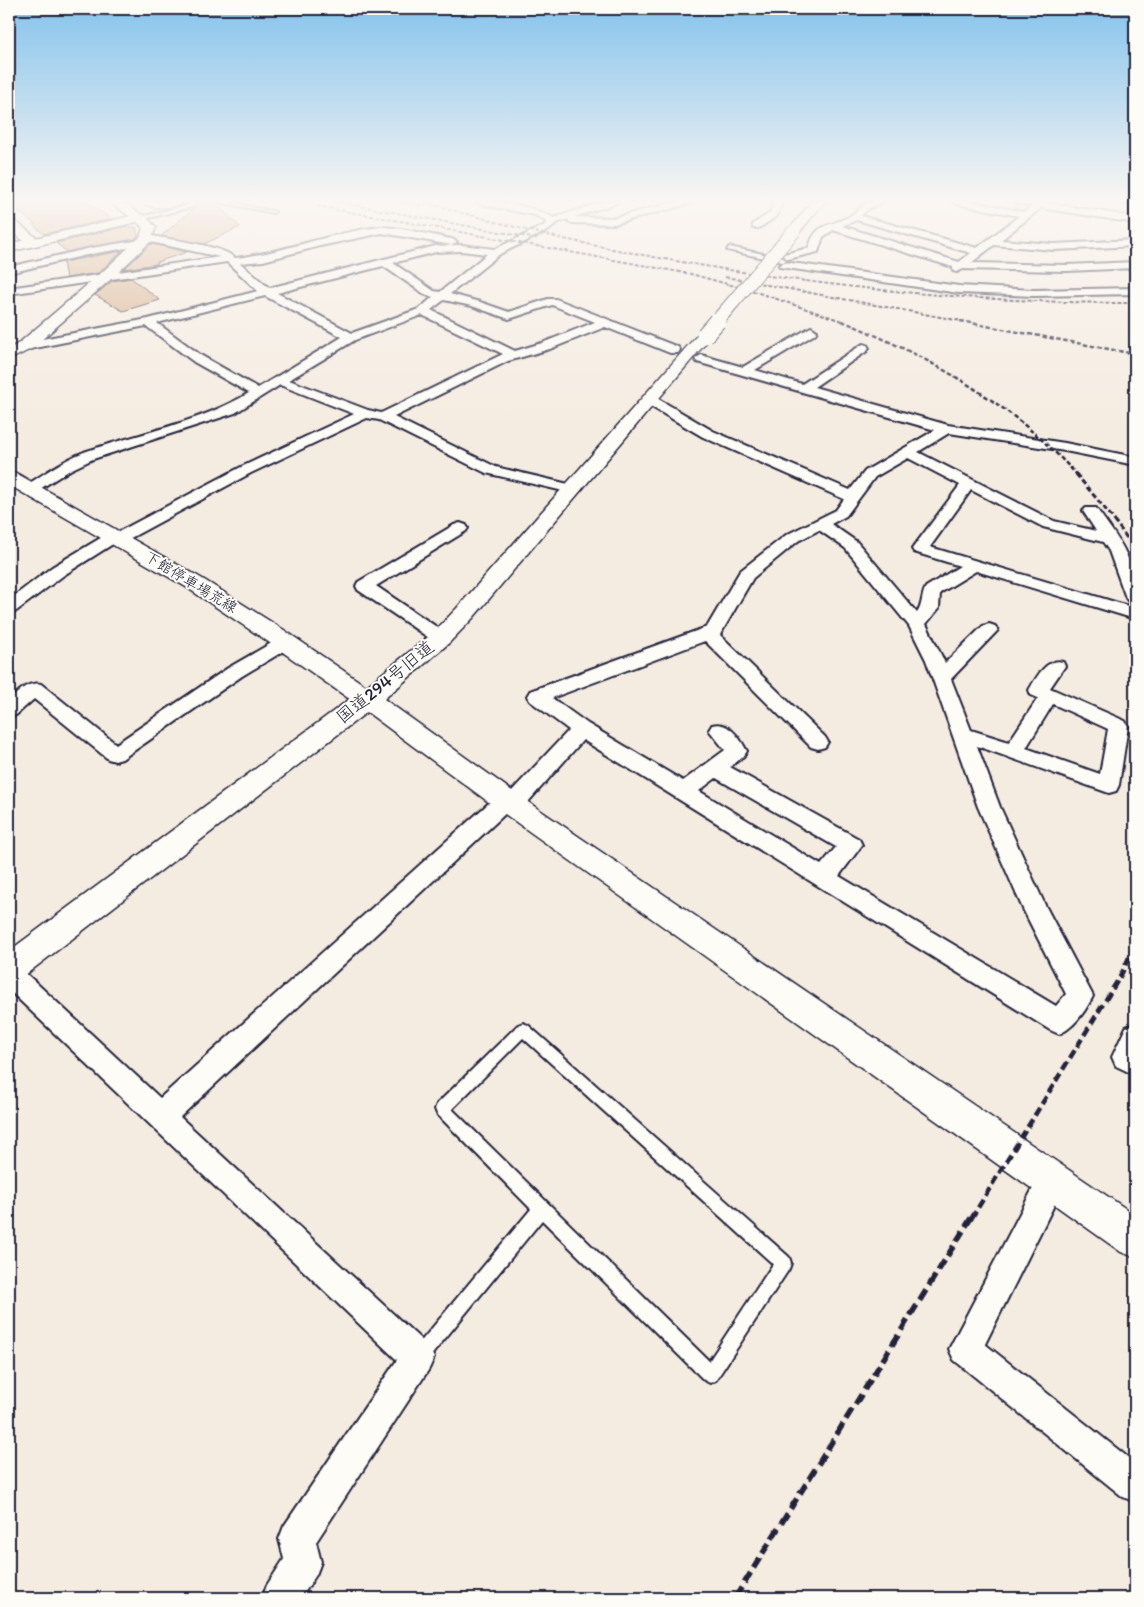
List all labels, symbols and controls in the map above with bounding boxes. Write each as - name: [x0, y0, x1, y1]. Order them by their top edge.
- street label: 下館停車場荒線: [141, 547, 241, 617]
- street label: 国道294号旧道: [332, 636, 438, 728]

